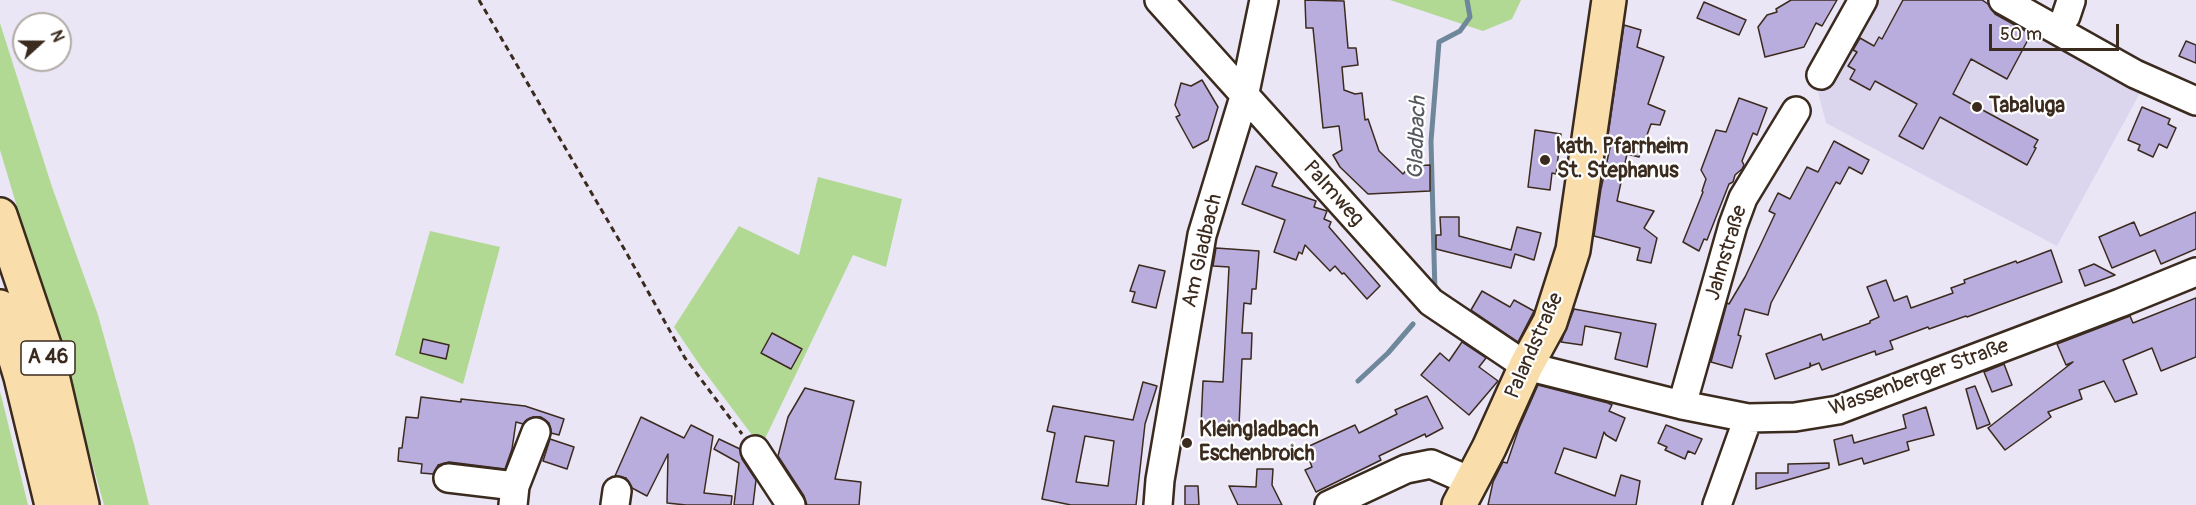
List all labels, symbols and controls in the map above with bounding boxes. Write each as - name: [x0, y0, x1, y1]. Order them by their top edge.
- north arrow: [12, 12, 72, 72]
- scale bar: [1992, 12, 2122, 50]
- text: 50 m: [2000, 23, 2042, 46]
- text: N: [46, 28, 68, 45]
- place label: Tabaluga: [1989, 94, 2065, 120]
- water label: Gladbach: [1403, 96, 1433, 180]
- marker: Tabaluga: [1970, 100, 1984, 114]
- place label: kath. Pfarrheim St. Stephanus: [1557, 135, 1688, 185]
- marker: kath. Pfarrheim St. Stephanus: [1538, 153, 1552, 167]
- street label: Palmweg: [1297, 156, 1369, 232]
- street label: Am Gladbach: [1178, 192, 1228, 310]
- street label: Jahnstraße: [1701, 202, 1753, 304]
- street label: Palandstraße: [1500, 289, 1570, 403]
- street label: Wassenberger Straße: [1826, 334, 2012, 422]
- road number: A 46: [21, 341, 75, 375]
- place label: Kleingladbach Eschenbroich: [1199, 418, 1319, 468]
- marker: Kleingladbach Eschenbroich: [1180, 436, 1194, 450]

